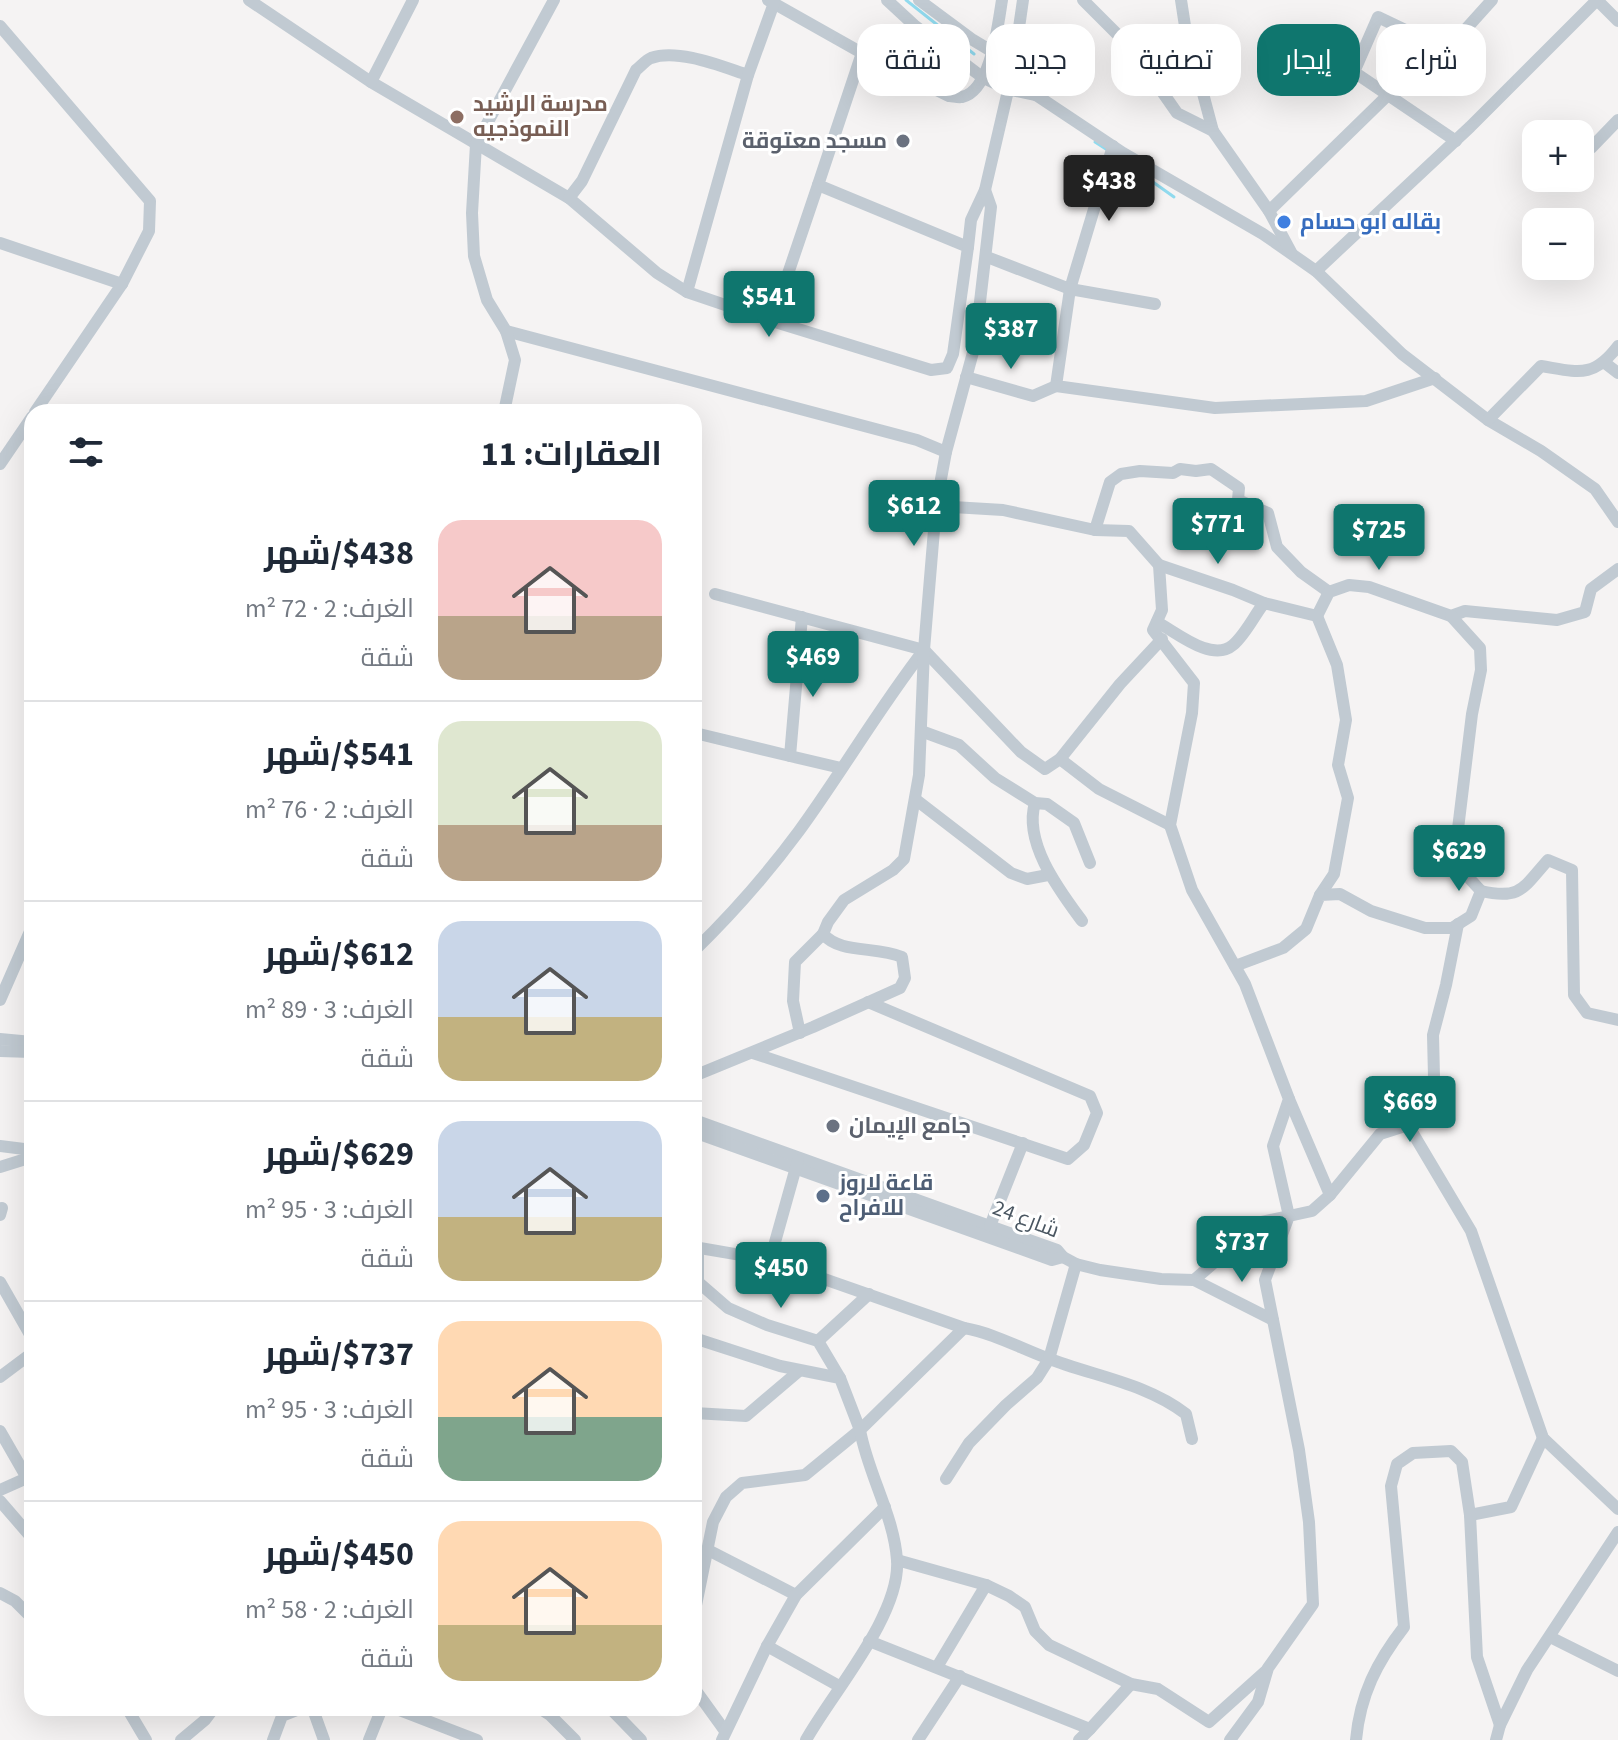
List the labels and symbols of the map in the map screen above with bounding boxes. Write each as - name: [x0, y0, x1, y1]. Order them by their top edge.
- place label: مدرسة الرشيد النموذجيه: [473, 88, 608, 145]
- marker: مدرسة الرشيد النموذجيه: [448, 108, 466, 126]
- place label: مسجد معتوقة: [742, 125, 887, 157]
- marker: مسجد معتوقة: [894, 132, 912, 150]
- pin: $438: [1062, 155, 1156, 223]
- place label: بقاله ابو حسام: [1300, 206, 1441, 238]
- marker: بقاله ابو حسام: [1275, 213, 1293, 231]
- pin: $541: [722, 271, 816, 339]
- pin: $387: [964, 303, 1058, 371]
- pin: $612: [867, 480, 961, 548]
- pin: $771: [1171, 498, 1265, 566]
- pin: $725: [1332, 504, 1426, 572]
- pin: $469: [766, 631, 860, 699]
- pin: $629: [1412, 825, 1506, 893]
- pin: $669: [1363, 1076, 1457, 1144]
- place label: جامع الإيمان: [849, 1110, 971, 1142]
- marker: جامع الإيمان: [824, 1117, 842, 1135]
- place label: قاعة لاروز للافراح: [838, 1167, 933, 1224]
- marker: قاعة لاروز للافراح: [814, 1187, 832, 1205]
- street label: شارع 24: [988, 1192, 1064, 1246]
- pin: $737: [1195, 1216, 1289, 1284]
- pin: $450: [734, 1242, 828, 1310]

